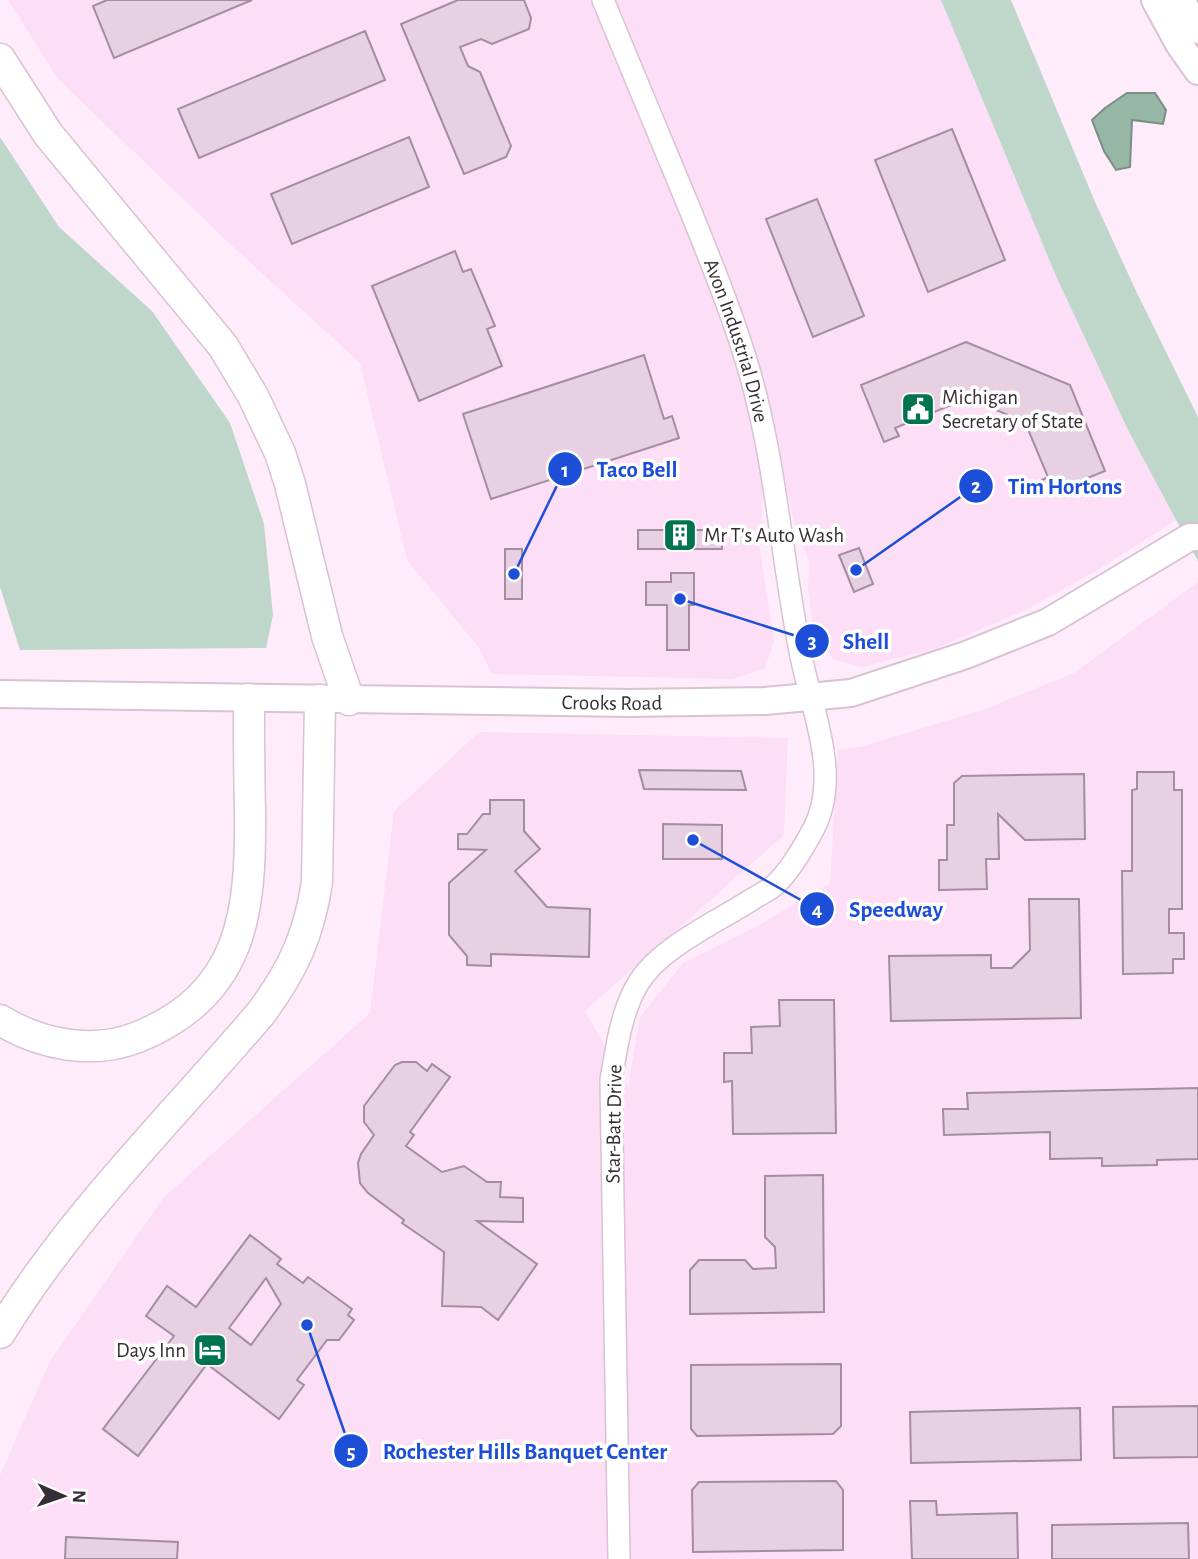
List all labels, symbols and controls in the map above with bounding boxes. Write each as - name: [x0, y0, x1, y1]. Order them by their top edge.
- street label: Avon Industrial Drive: [700, 256, 772, 424]
- place label: Michigan Secretary of State: [942, 387, 1083, 432]
- public building icon: Michigan Secretary of State: [899, 390, 937, 428]
- callout: Taco Bell: [547, 447, 691, 491]
- text: Taco Bell: [597, 459, 677, 482]
- text: 1: [561, 460, 569, 481]
- callout: Tim Hortons: [959, 464, 1136, 508]
- text: 2: [971, 476, 981, 497]
- text: Tim Hortons: [1008, 476, 1122, 499]
- building icon: Mr T's Auto Wash: [661, 516, 699, 554]
- place label: Mr T's Auto Wash: [704, 525, 844, 546]
- callout: Shell: [794, 619, 904, 663]
- text: 3: [807, 631, 817, 652]
- text: Shell: [843, 631, 889, 654]
- street label: Crooks Road: [562, 692, 662, 714]
- callout: Speedway: [800, 887, 957, 931]
- text: 4: [812, 899, 822, 920]
- text: Speedway: [849, 899, 944, 922]
- street label: Star-Batt Drive: [602, 1064, 626, 1184]
- hotel icon: Days Inn: [191, 1331, 229, 1369]
- place label: Days Inn: [116, 1340, 186, 1361]
- callout: Rochester Hills Banquet Center: [334, 1429, 681, 1473]
- text: Rochester Hills Banquet Center: [383, 1441, 667, 1464]
- text: 5: [346, 1442, 356, 1463]
- north arrow: [28, 1461, 98, 1531]
- text: N: [69, 1490, 88, 1503]

